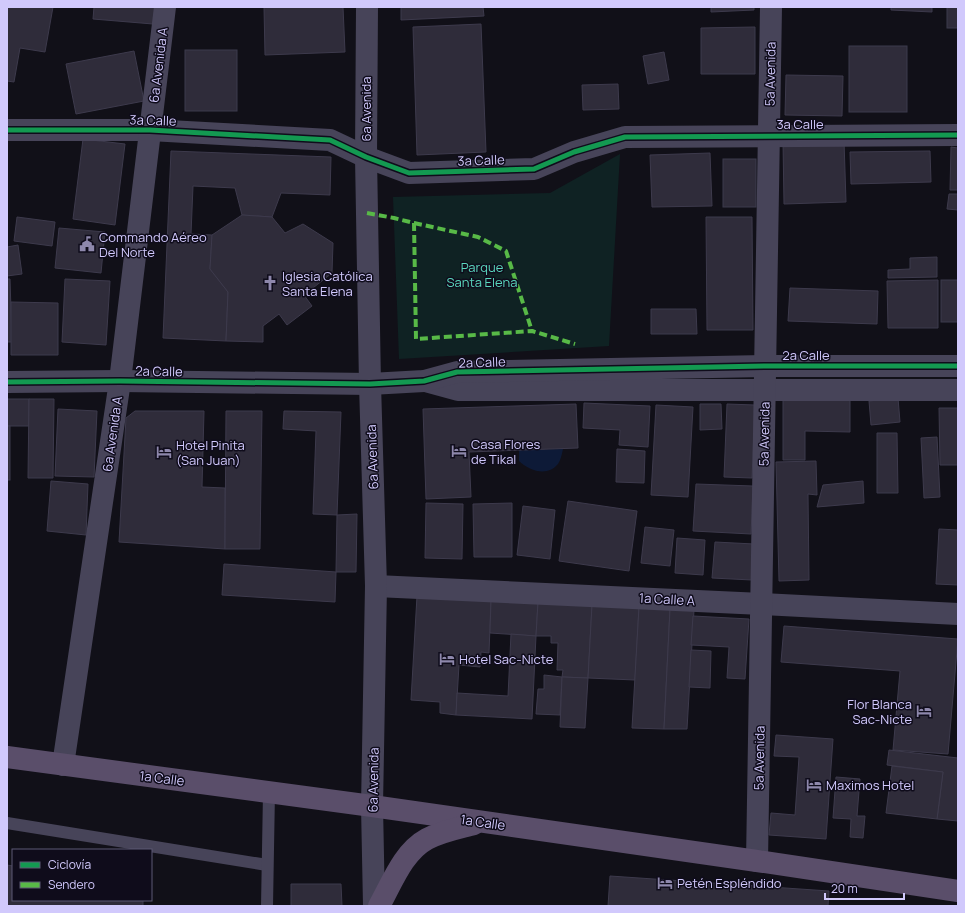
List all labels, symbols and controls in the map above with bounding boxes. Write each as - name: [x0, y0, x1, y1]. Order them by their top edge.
- street label: 6a Avenida A: [144, 26, 172, 104]
- street label: 5a Avenida: [760, 42, 780, 106]
- street label: 6a Avenida: [357, 76, 375, 142]
- street label: 3a Calle: [129, 110, 177, 130]
- street label: 3a Calle: [776, 115, 824, 133]
- street label: 3a Calle: [457, 150, 505, 170]
- place label: Commando Aéreo Del Norte: [99, 228, 207, 261]
- public building icon: Commando Aéreo Del Norte: [78, 235, 96, 253]
- park label: Parque Santa Elena: [447, 258, 517, 291]
- place label: Iglesia Católica Santa Elena: [282, 267, 373, 300]
- church icon: Iglesia Católica Santa Elena: [261, 274, 279, 292]
- street label: 2a Calle: [782, 346, 830, 364]
- street label: 2a Calle: [458, 352, 506, 372]
- street label: 2a Calle: [135, 362, 183, 380]
- street label: 6a Avenida A: [98, 395, 126, 473]
- street label: 5a Avenida: [754, 402, 774, 466]
- street label: 6a Avenida: [362, 424, 382, 490]
- place label: Casa Flores de Tikal: [471, 435, 541, 468]
- place label: Hotel Pinita (San Juan): [176, 436, 245, 469]
- hotel icon: Casa Flores de Tikal: [450, 442, 468, 460]
- hotel icon: Hotel Pinita (San Juan): [155, 443, 173, 461]
- street label: 1a Calle A: [639, 589, 695, 609]
- hotel icon: Hotel Sac-Nicte: [438, 650, 456, 668]
- place label: Hotel Sac-Nicte: [459, 650, 554, 668]
- place label: Flor Blanca Sac-Nicte: [847, 695, 912, 728]
- hotel icon: Flor Blanca Sac-Nicte: [915, 702, 933, 720]
- street label: 5a Avenida: [749, 726, 769, 790]
- street label: 6a Avenida: [363, 747, 383, 813]
- street label: 1a Calle: [139, 766, 186, 790]
- hotel icon: Maximos Hotel: [805, 776, 823, 794]
- place label: Maximos Hotel: [826, 776, 914, 794]
- street label: 1a Calle: [459, 810, 507, 834]
- legend: [12, 849, 152, 901]
- text: Ciclovía: [48, 856, 91, 873]
- hotel icon: Petén Espléndido: [656, 874, 674, 892]
- place label: Petén Espléndido: [677, 874, 782, 892]
- scale bar: [825, 875, 904, 901]
- text: Sendero: [48, 876, 95, 893]
- text: 20 m: [831, 880, 858, 897]

